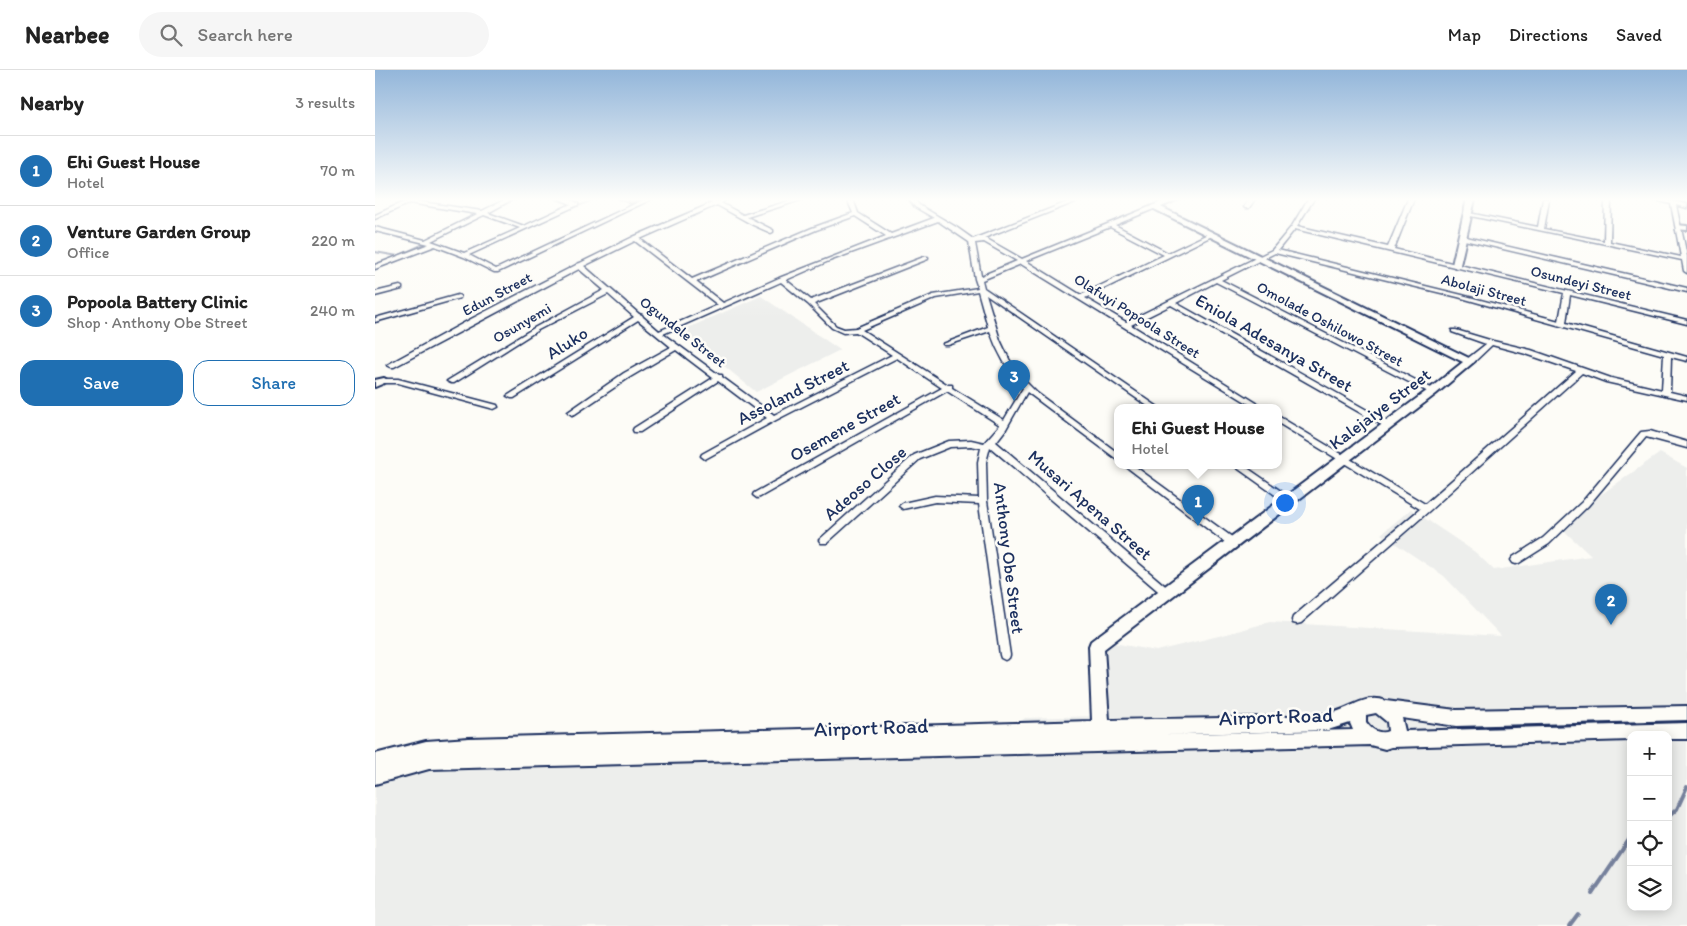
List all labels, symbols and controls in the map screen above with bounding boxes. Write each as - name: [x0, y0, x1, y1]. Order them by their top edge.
- search box: [139, 12, 489, 57]
- text: Nearbee: [25, 20, 109, 49]
- icon: search: [157, 21, 185, 49]
- text: Search here: [197, 23, 293, 46]
- text: Map: [1448, 24, 1481, 46]
- text: Directions: [1509, 24, 1588, 46]
- text: Saved: [1616, 24, 1662, 46]
- text: Nearby: [20, 90, 84, 115]
- text: 3 results: [295, 93, 355, 112]
- text: Ehi Guest House: [67, 150, 200, 173]
- text: 1: [32, 161, 40, 180]
- text: 70 m: [320, 161, 355, 180]
- text: Hotel: [67, 173, 104, 192]
- text: Venture Garden Group: [67, 220, 251, 243]
- text: 2: [32, 231, 40, 250]
- text: 220 m: [311, 231, 355, 250]
- text: Office: [67, 243, 109, 262]
- street label: Osundeyi Street: [1529, 262, 1634, 304]
- street label: Edun Street: [459, 268, 535, 320]
- street label: Olafuyi Popoola Street: [1071, 270, 1204, 362]
- street label: Abolaji Street: [1440, 270, 1529, 310]
- street label: Omolade Oshilowo Street: [1254, 278, 1407, 371]
- street label: Eniola Adesanya Street: [1191, 289, 1357, 397]
- text: Popoola Battery Clinic: [67, 290, 248, 313]
- street label: Ogundele Street: [636, 293, 730, 372]
- street label: Osunyemi: [490, 299, 554, 347]
- text: 3: [32, 301, 40, 320]
- text: 240 m: [310, 301, 355, 320]
- text: Shop · Anthony Obe Street: [67, 313, 247, 332]
- street label: Aluko: [542, 322, 592, 364]
- street label: Assoland Street: [733, 354, 853, 430]
- button: Save: [20, 360, 183, 406]
- button: Share: [193, 360, 355, 406]
- pin: 3: [998, 360, 1030, 401]
- street label: Kalejaiye Street: [1325, 363, 1435, 454]
- street label: Osemene Street: [786, 387, 904, 466]
- popup: [1114, 404, 1282, 469]
- text: Ehi Guest House: [1131, 416, 1265, 439]
- text: Hotel: [1131, 439, 1169, 458]
- street label: Adeoso Close: [819, 441, 911, 525]
- street label: Musari Apena Street: [1023, 445, 1157, 565]
- street label: Anthony Obe Street: [989, 481, 1029, 635]
- pin: 1: [1182, 485, 1214, 526]
- your location: [1272, 490, 1298, 516]
- pin: 2: [1595, 584, 1627, 625]
- street label: Airport Road: [1218, 702, 1334, 730]
- street label: Airport Road: [813, 713, 929, 741]
- map controls: [1627, 731, 1672, 911]
- button: +: [1627, 731, 1672, 776]
- button: −: [1627, 776, 1672, 821]
- button: locate: [1627, 821, 1672, 866]
- button: layers: [1627, 866, 1672, 911]

